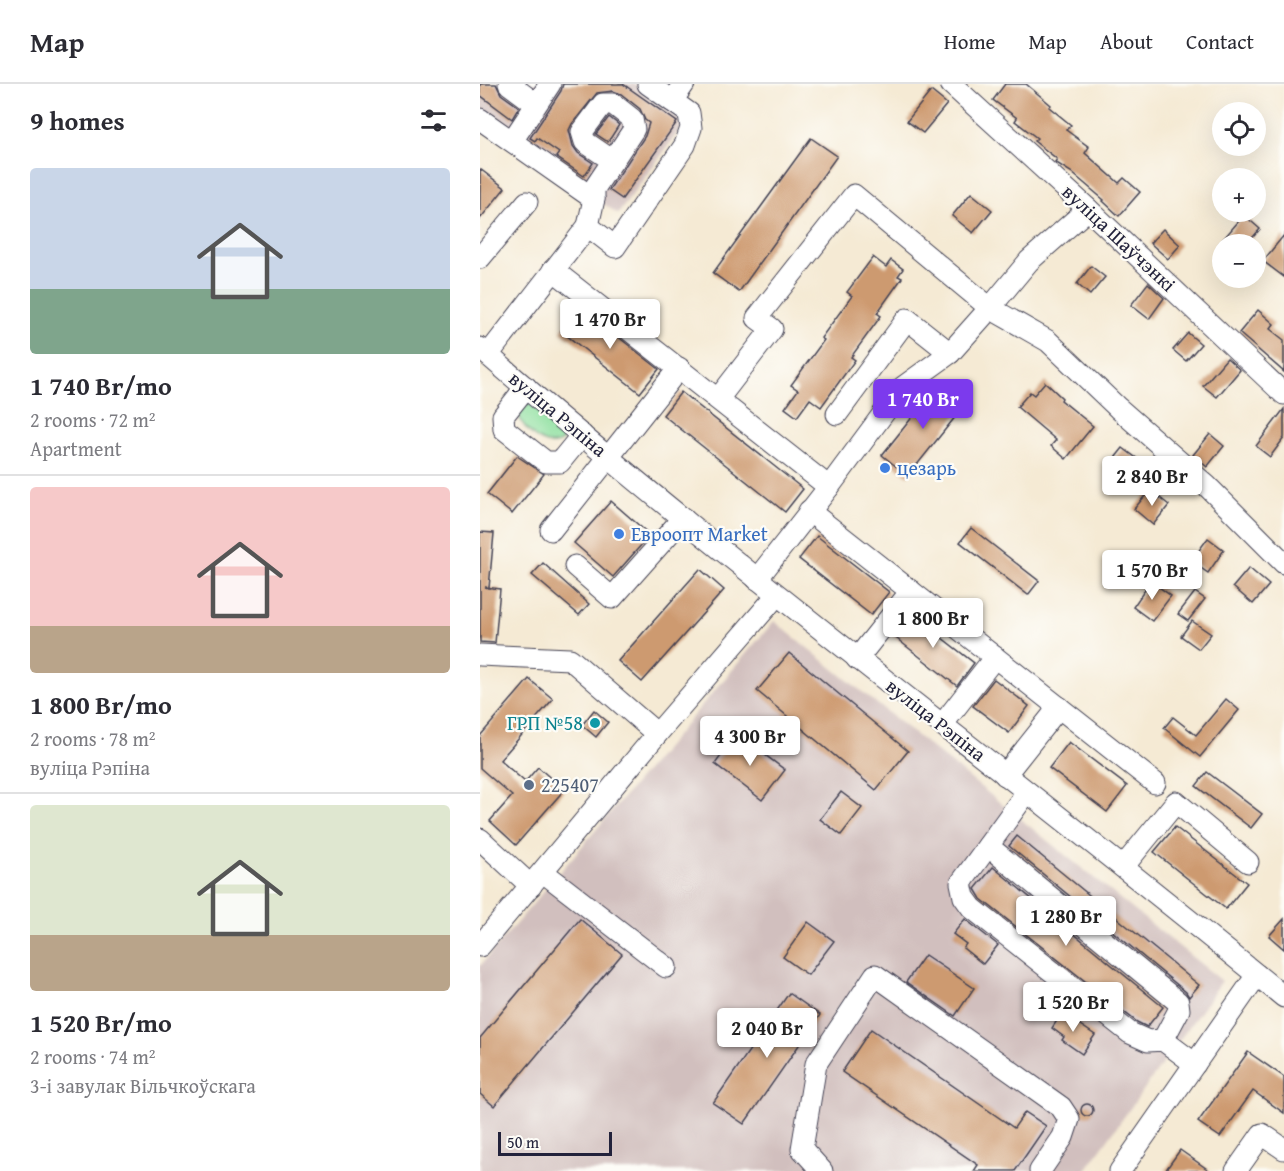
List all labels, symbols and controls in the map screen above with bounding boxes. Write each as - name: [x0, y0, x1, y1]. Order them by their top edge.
- text: Map: [30, 21, 84, 62]
- text: Home: [944, 26, 995, 57]
- text: Map: [1028, 26, 1067, 57]
- text: About: [1100, 26, 1153, 57]
- text: Contact: [1186, 26, 1254, 57]
- text: 9 homes: [30, 101, 125, 140]
- map controls: [1212, 102, 1266, 288]
- button: locate: [1212, 102, 1266, 156]
- icon: filters: [417, 104, 450, 137]
- button: +: [1212, 168, 1266, 222]
- street label: вуліца Шаўчэнкі: [1056, 177, 1183, 298]
- icon: home: [186, 207, 294, 315]
- button: −: [1212, 234, 1266, 288]
- pin: 1 470 Br: [548, 299, 672, 350]
- text: 1 470 Br: [574, 304, 646, 333]
- street label: вуліца Рэпіна: [503, 364, 614, 464]
- text: 1 740 Br/mo: [30, 366, 172, 405]
- pin: 1 740 Br: [861, 379, 985, 430]
- text: 1 740 Br: [887, 384, 959, 413]
- text: 2 rooms · 72 m²: [30, 405, 156, 434]
- text: Apartment: [30, 434, 122, 463]
- place label: цезарь: [897, 453, 956, 482]
- pin: 2 840 Br: [1090, 456, 1214, 507]
- marker: цезарь: [878, 461, 892, 475]
- text: 2 840 Br: [1116, 461, 1188, 490]
- place label: Евроопт Market: [631, 519, 768, 548]
- icon: home: [186, 526, 294, 634]
- marker: Евроопт Market: [612, 527, 626, 541]
- pin: 1 570 Br: [1090, 550, 1214, 601]
- text: 1 570 Br: [1116, 555, 1188, 584]
- pin: 1 800 Br: [871, 598, 995, 649]
- text: 1 800 Br: [897, 603, 969, 632]
- street label: вуліца Рэпіна: [880, 671, 993, 768]
- text: 1 800 Br/mo: [30, 685, 172, 724]
- place label: ГРП №58: [507, 708, 583, 737]
- marker: ГРП №58: [588, 716, 602, 730]
- pin: 4 300 Br: [688, 716, 812, 767]
- text: 4 300 Br: [714, 721, 786, 750]
- text: 2 rooms · 78 m²: [30, 724, 156, 753]
- text: вуліца Рэпіна: [30, 753, 150, 782]
- place label: 225407: [541, 770, 599, 799]
- marker: 225407: [522, 778, 536, 792]
- icon: home: [186, 844, 294, 952]
- pin: 1 280 Br: [1004, 896, 1128, 947]
- text: 1 280 Br: [1030, 901, 1102, 930]
- pin: 1 520 Br: [1011, 982, 1135, 1033]
- text: 1 520 Br: [1037, 987, 1109, 1016]
- text: 1 520 Br/mo: [30, 1003, 172, 1042]
- pin: 2 040 Br: [705, 1008, 829, 1059]
- text: 2 040 Br: [731, 1013, 803, 1042]
- text: 2 rooms · 74 m²: [30, 1042, 156, 1071]
- text: 3-і завулак Вільчкоўскага: [30, 1071, 256, 1100]
- scale bar: [498, 1129, 612, 1156]
- text: 50 m: [507, 1130, 539, 1154]

